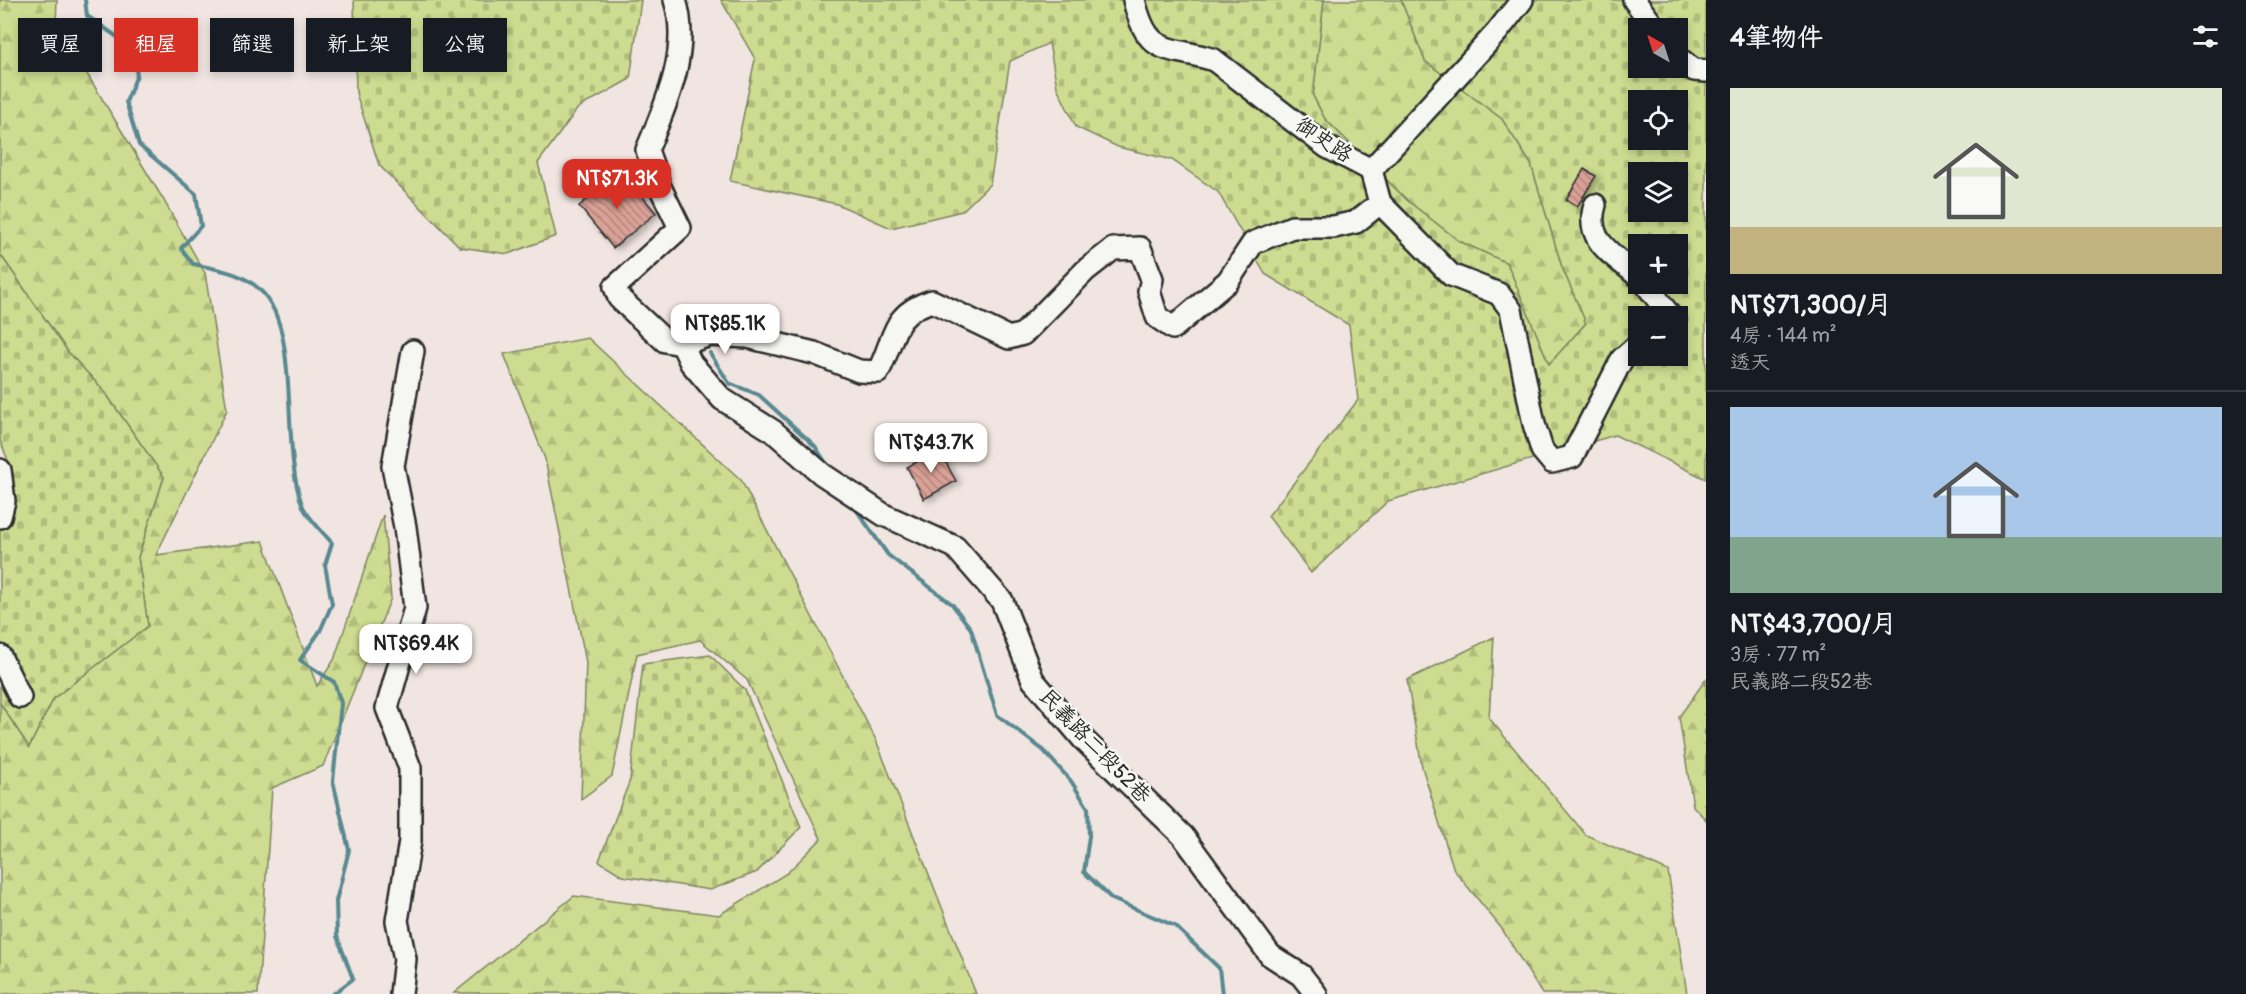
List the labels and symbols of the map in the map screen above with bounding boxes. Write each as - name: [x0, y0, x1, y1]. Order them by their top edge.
- north arrow: [1628, 18, 1688, 78]
- street label: 御史路: [1290, 111, 1358, 169]
- pin: NT$71.3K: [555, 159, 679, 210]
- pin: NT$85.1K: [663, 304, 787, 355]
- pin: NT$43.7K: [869, 423, 993, 474]
- pin: NT$69.4K: [354, 624, 478, 675]
- street label: 民義路二段52巷: [1033, 683, 1157, 809]

